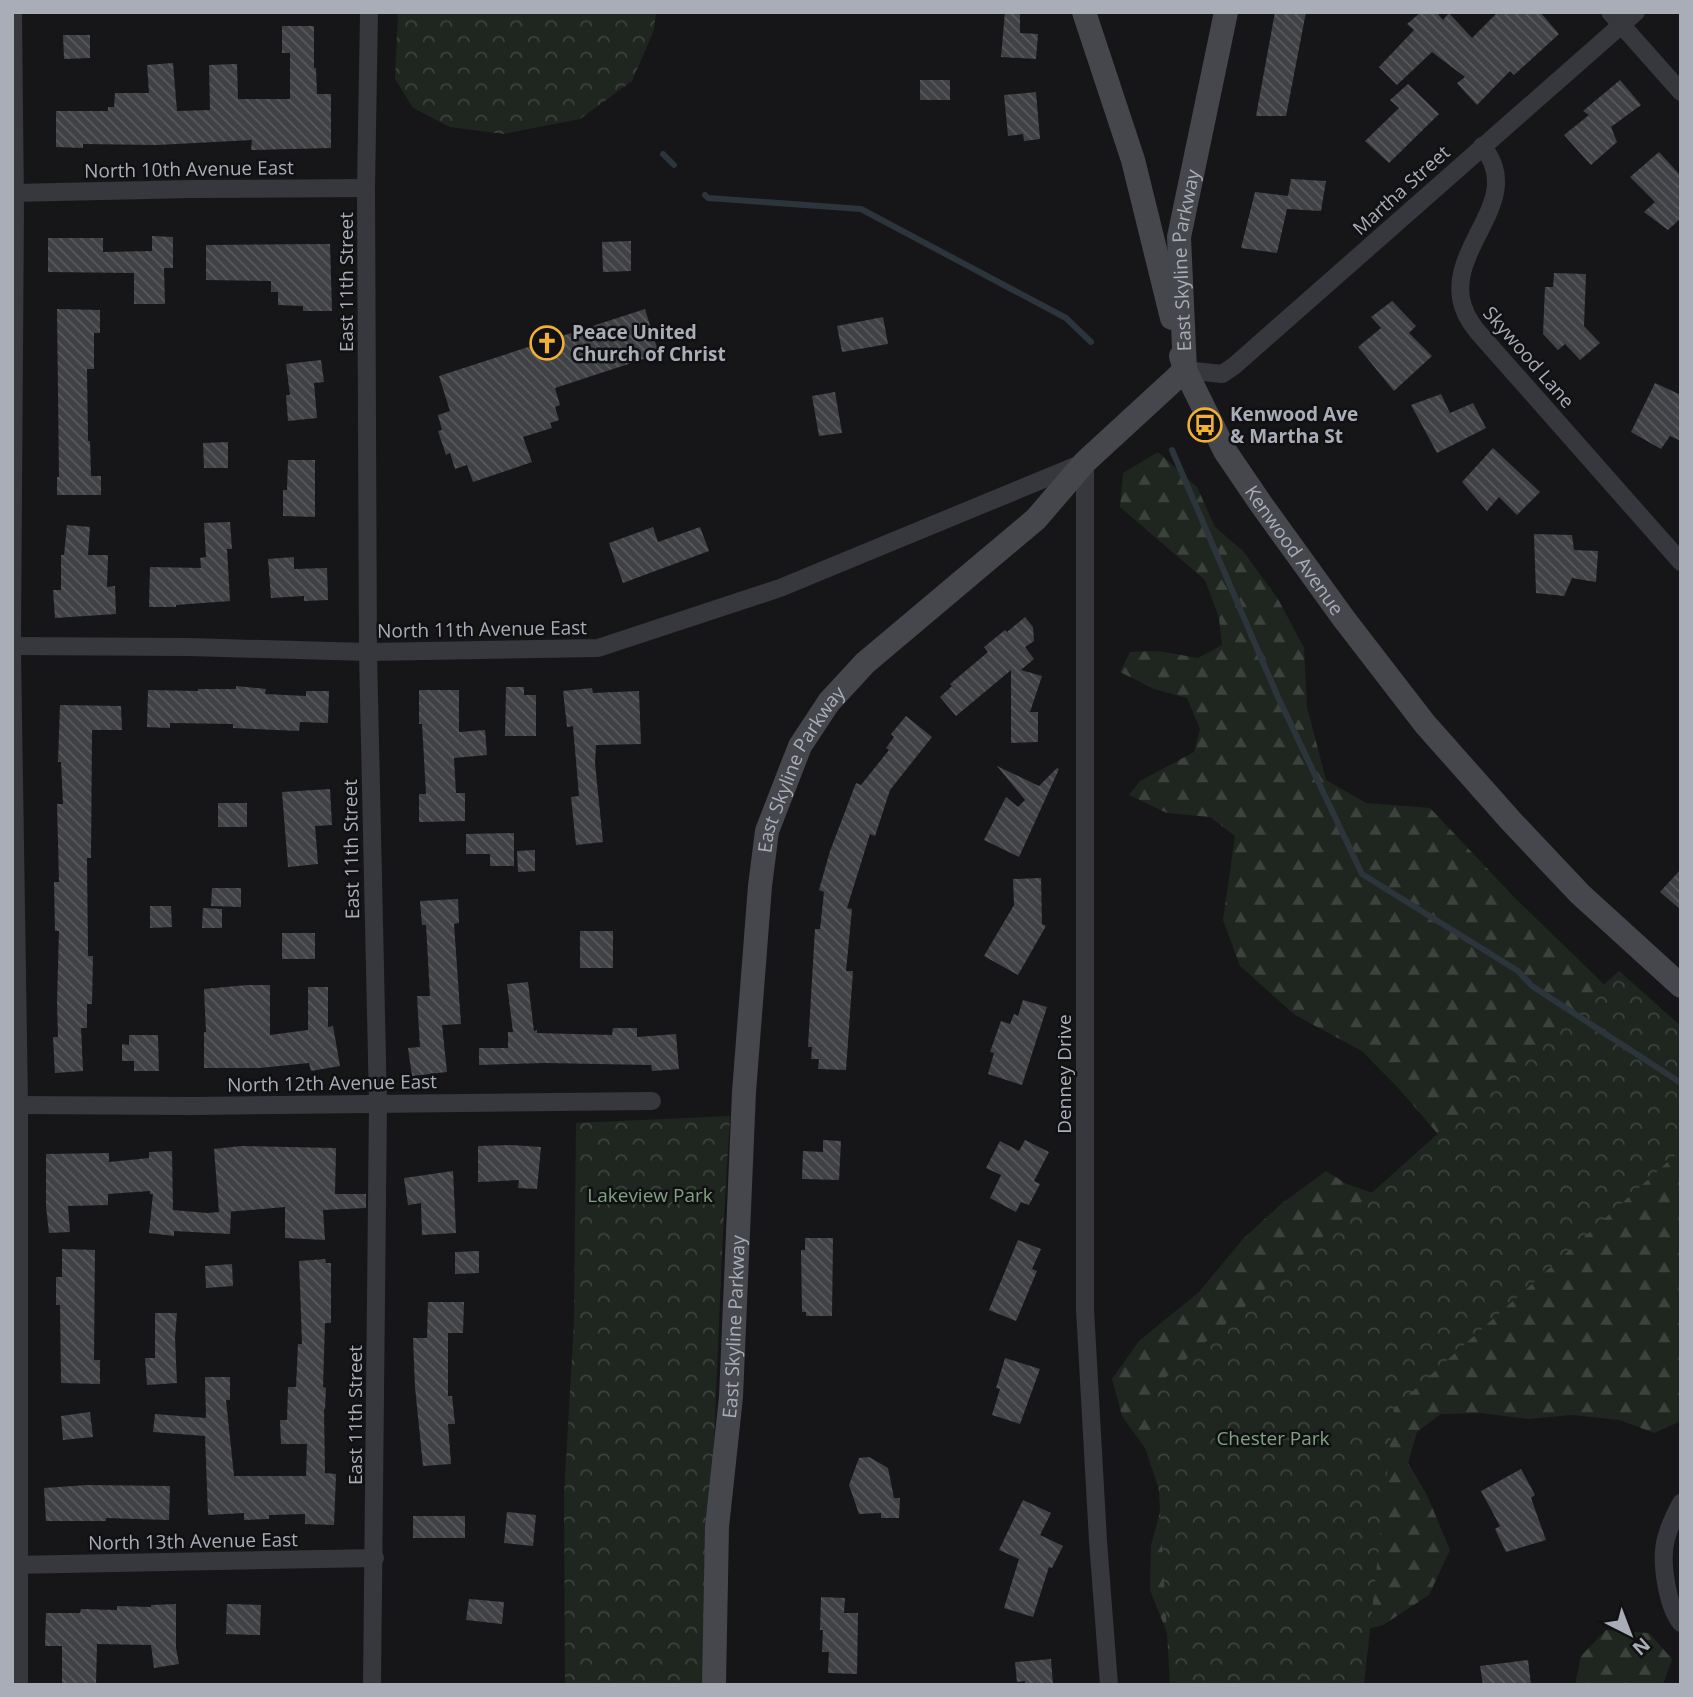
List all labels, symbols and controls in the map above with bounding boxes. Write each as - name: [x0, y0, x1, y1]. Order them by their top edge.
- street label: Martha Street: [1347, 139, 1455, 241]
- street label: North 10th Avenue East: [84, 154, 294, 184]
- street label: East Skyline Parkway: [1166, 167, 1206, 352]
- street label: East 11th Street: [333, 212, 359, 352]
- street label: Skywood Lane: [1478, 301, 1580, 413]
- place label: Peace United Church of Christ: [572, 319, 726, 367]
- church icon: Peace United Church of Christ: [528, 324, 566, 362]
- place label: Kenwood Ave & Martha St: [1230, 401, 1358, 449]
- bus stop icon: Kenwood Ave & Martha St: [1186, 406, 1224, 444]
- street label: Kenwood Avenue: [1239, 480, 1350, 620]
- street label: North 11th Avenue East: [377, 614, 587, 644]
- street label: East Skyline Parkway: [751, 680, 851, 854]
- street label: East 11th Street: [337, 779, 365, 919]
- street label: Denney Drive: [1051, 1014, 1077, 1134]
- street label: North 12th Avenue East: [227, 1068, 437, 1098]
- park label: Lakeview Park: [587, 1182, 713, 1208]
- street label: East Skyline Parkway: [716, 1234, 751, 1420]
- street label: East 11th Street: [342, 1345, 368, 1485]
- park label: Chester Park: [1216, 1425, 1330, 1451]
- street label: North 13th Avenue East: [88, 1526, 298, 1556]
- north arrow: [1595, 1599, 1665, 1669]
- text: N: [1627, 1632, 1656, 1661]

